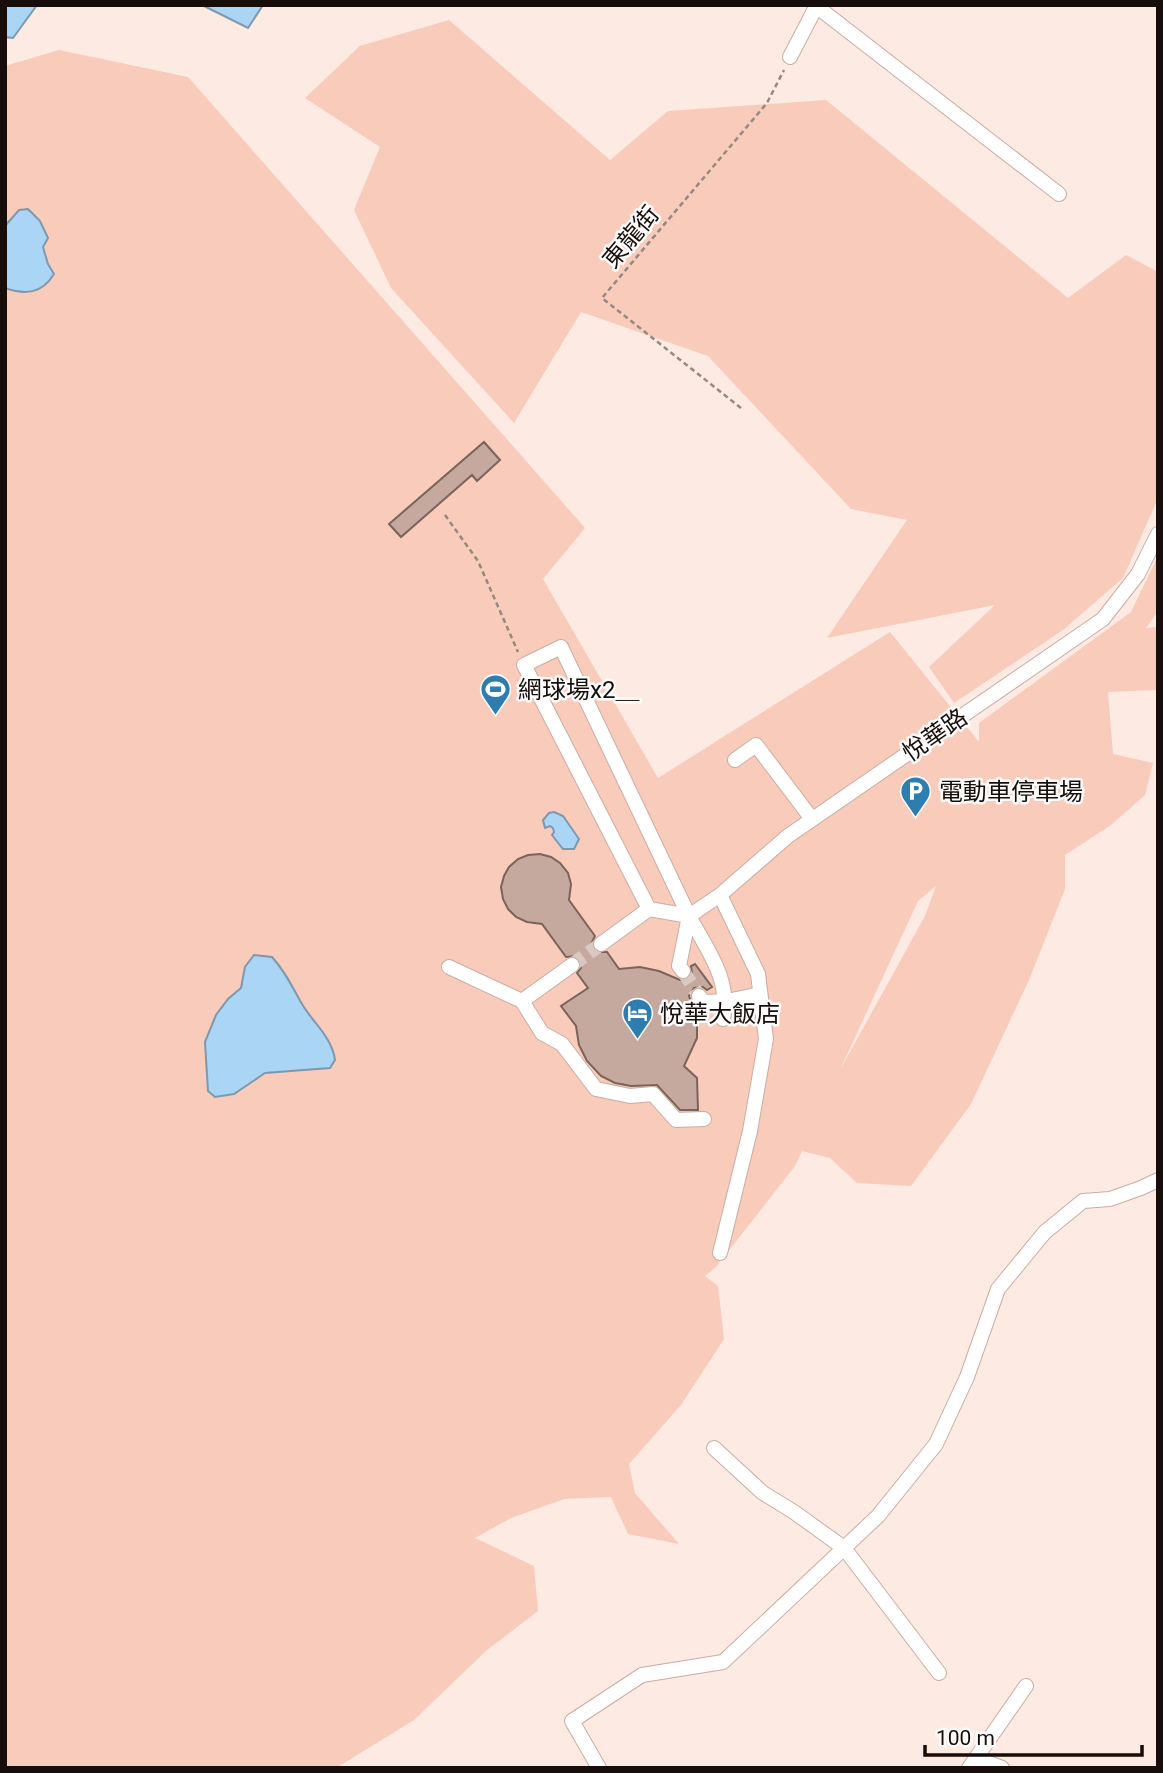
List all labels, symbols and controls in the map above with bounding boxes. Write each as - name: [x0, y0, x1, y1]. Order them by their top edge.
- street label: 東龍街: [597, 200, 665, 274]
- sports icon: 網球場x2＿: [478, 673, 512, 717]
- place label: 網球場x2＿: [518, 676, 639, 704]
- street label: 悅華路: [897, 703, 973, 767]
- parking icon: 電動車停車場: [899, 775, 933, 819]
- place label: 電動車停車場: [939, 778, 1083, 806]
- hotel icon: 悅華大飯店: [620, 997, 654, 1041]
- place label: 悅華大飯店: [660, 1000, 780, 1028]
- scale bar: [925, 1714, 1142, 1758]
- text: 100 m: [936, 1726, 995, 1750]

